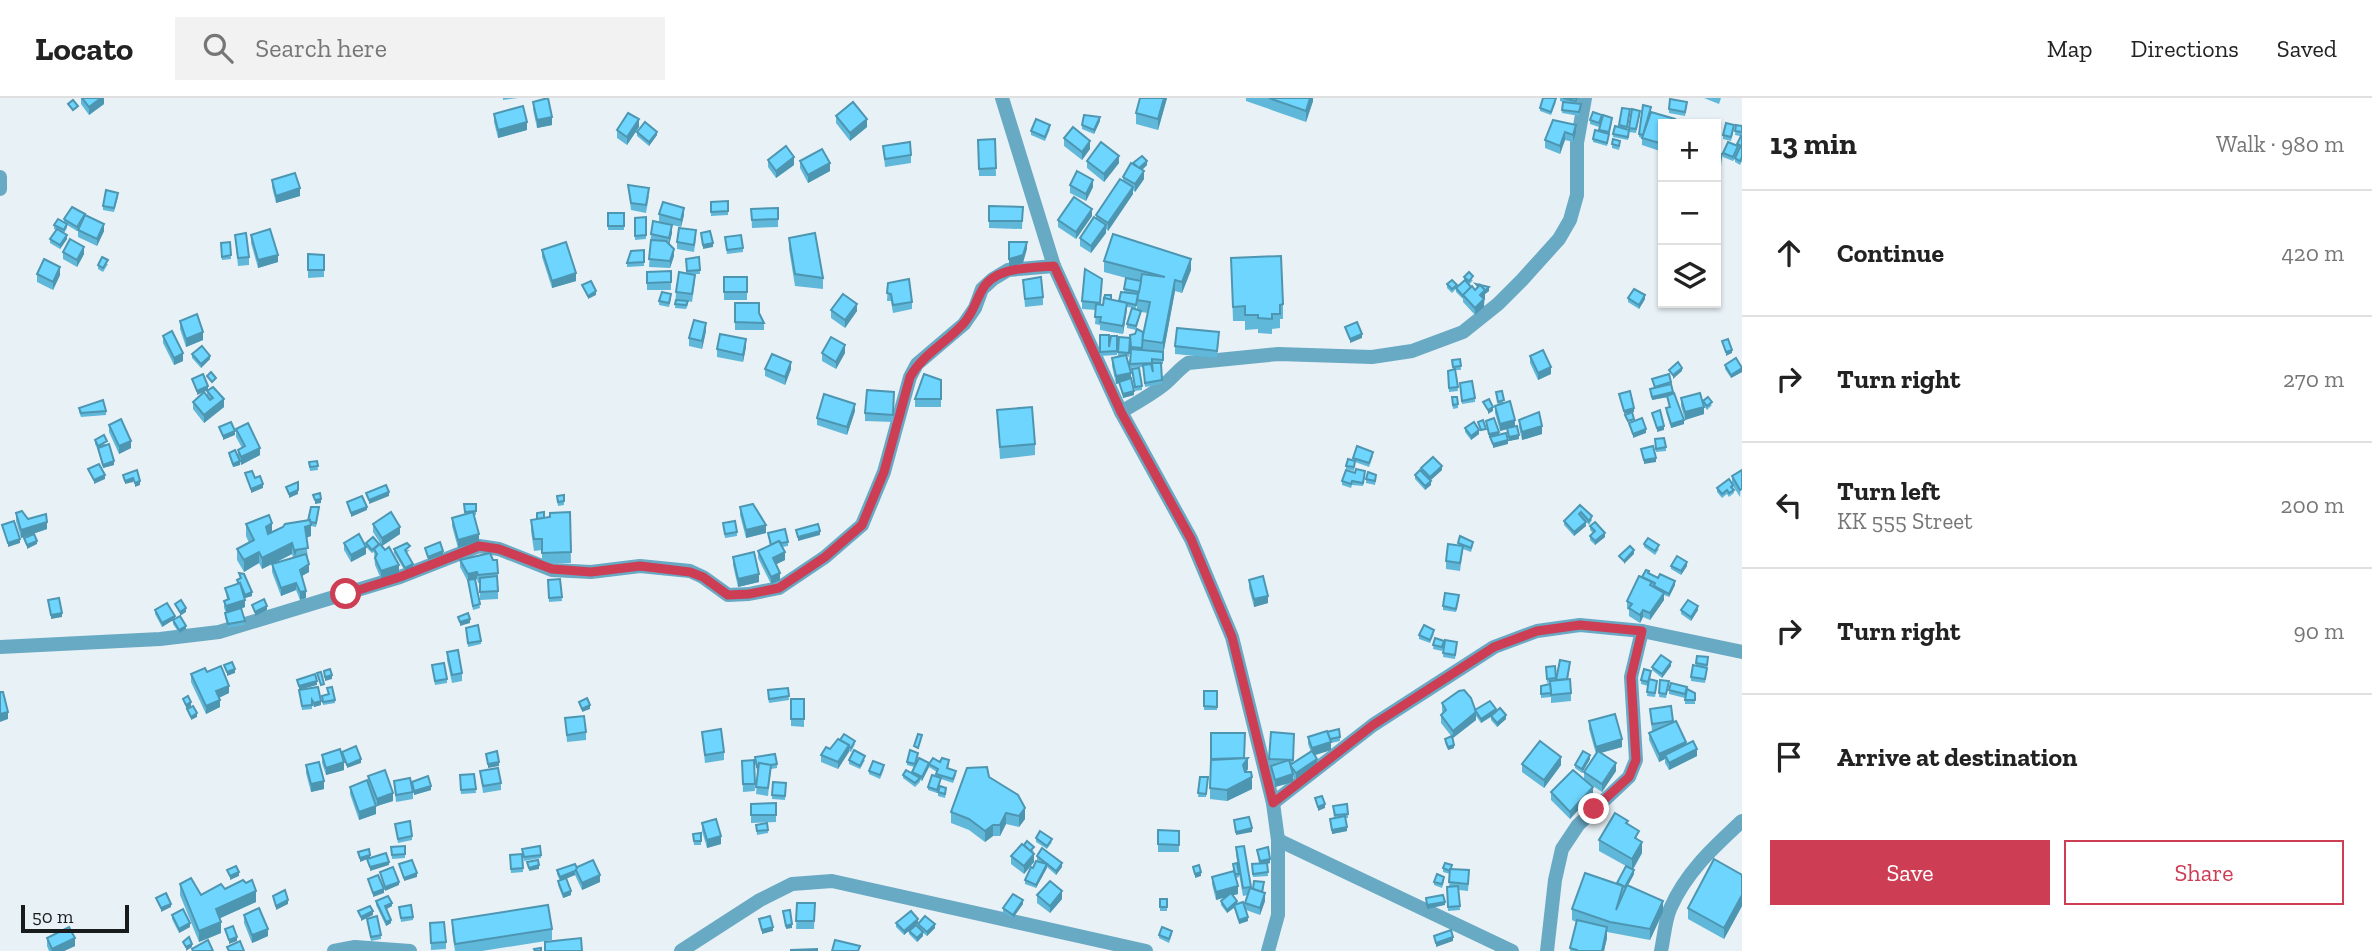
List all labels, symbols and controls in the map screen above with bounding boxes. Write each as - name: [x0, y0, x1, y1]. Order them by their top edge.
- search box: [175, 17, 665, 80]
- text: Locato: [35, 29, 133, 68]
- icon: search: [199, 29, 237, 67]
- text: Search here: [255, 32, 387, 64]
- text: Map: [2047, 34, 2093, 63]
- text: Directions: [2131, 34, 2239, 63]
- text: Saved: [2277, 34, 2337, 63]
- map controls: [1658, 119, 1721, 308]
- button: +: [1658, 119, 1721, 182]
- text: 13 min: [1770, 126, 1857, 162]
- text: Walk · 980 m: [2216, 130, 2344, 158]
- button: −: [1658, 182, 1721, 245]
- icon: ahead: [1770, 234, 1808, 272]
- text: Continue: [1837, 237, 1944, 269]
- text: 420 m: [2281, 239, 2344, 267]
- button: layers: [1658, 245, 1721, 308]
- icon: right: [1770, 360, 1808, 398]
- text: Turn right: [1837, 363, 1960, 395]
- text: 270 m: [2283, 365, 2344, 393]
- text: Turn left: [1837, 475, 1940, 507]
- icon: left: [1770, 486, 1808, 524]
- text: 200 m: [2281, 491, 2344, 519]
- text: KK 555 Street: [1837, 507, 1973, 535]
- route start: [330, 578, 361, 609]
- icon: right: [1770, 612, 1808, 650]
- text: Turn right: [1837, 615, 1960, 647]
- text: 90 m: [2293, 617, 2344, 645]
- icon: arrive: [1770, 738, 1808, 776]
- text: Arrive at destination: [1837, 741, 2077, 773]
- route end: [1578, 793, 1609, 824]
- button: Save: [1770, 840, 2050, 905]
- button: Share: [2064, 840, 2344, 905]
- scale bar: [21, 902, 130, 934]
- text: 50 m: [32, 905, 73, 928]

